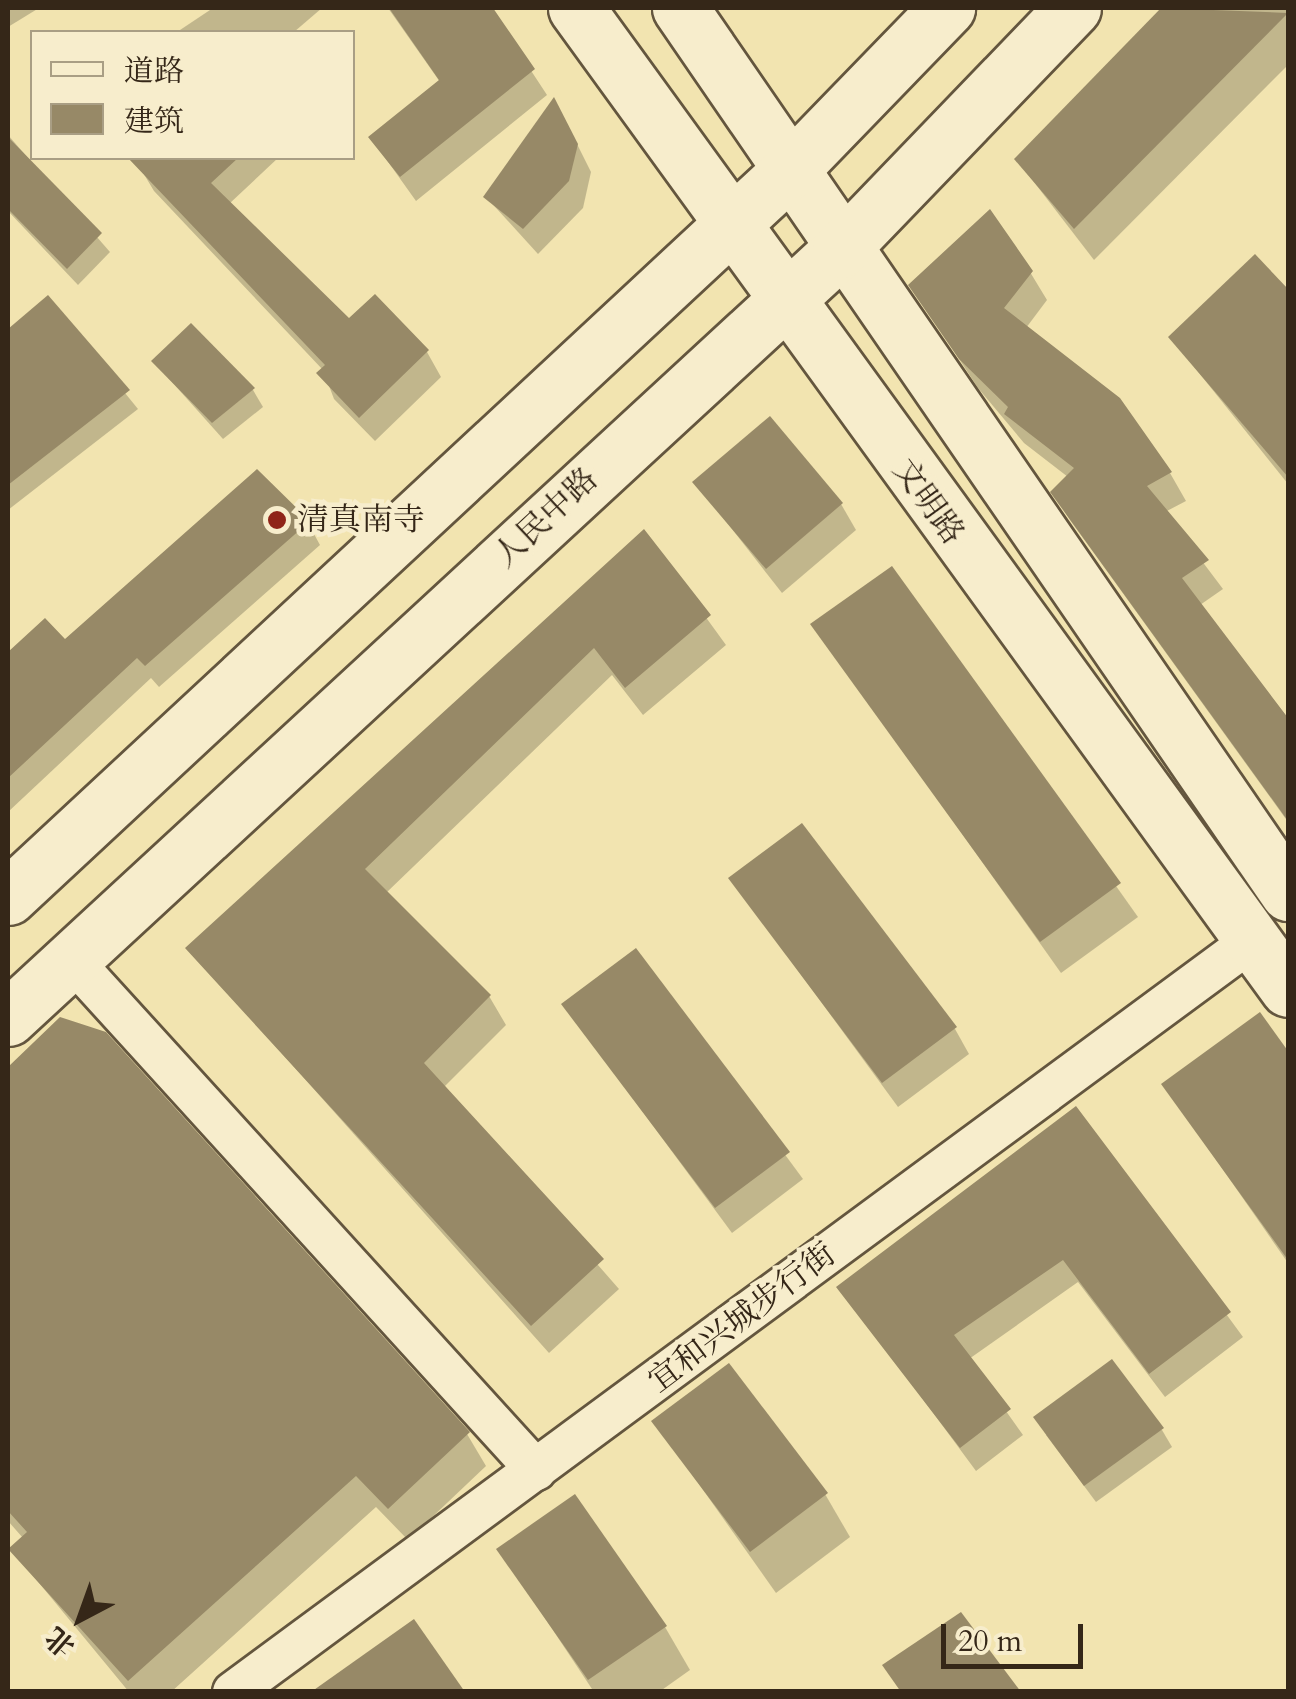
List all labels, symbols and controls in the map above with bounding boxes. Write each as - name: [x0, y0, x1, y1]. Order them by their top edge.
- legend: [30, 30, 355, 160]
- text: 道路: [124, 51, 184, 92]
- text: 建筑: [124, 101, 184, 142]
- street label: 文明路: [884, 452, 972, 552]
- street label: 人民中路: [486, 460, 606, 576]
- place label: 清真南寺: [297, 501, 425, 539]
- marker: 清真南寺: [266, 509, 288, 531]
- street label: 宜和兴城步行街: [641, 1235, 843, 1401]
- north arrow: [30, 1569, 130, 1669]
- scale bar: [946, 1604, 1088, 1666]
- text: 北: [37, 1618, 83, 1665]
- text: 20 m: [958, 1621, 1022, 1662]

